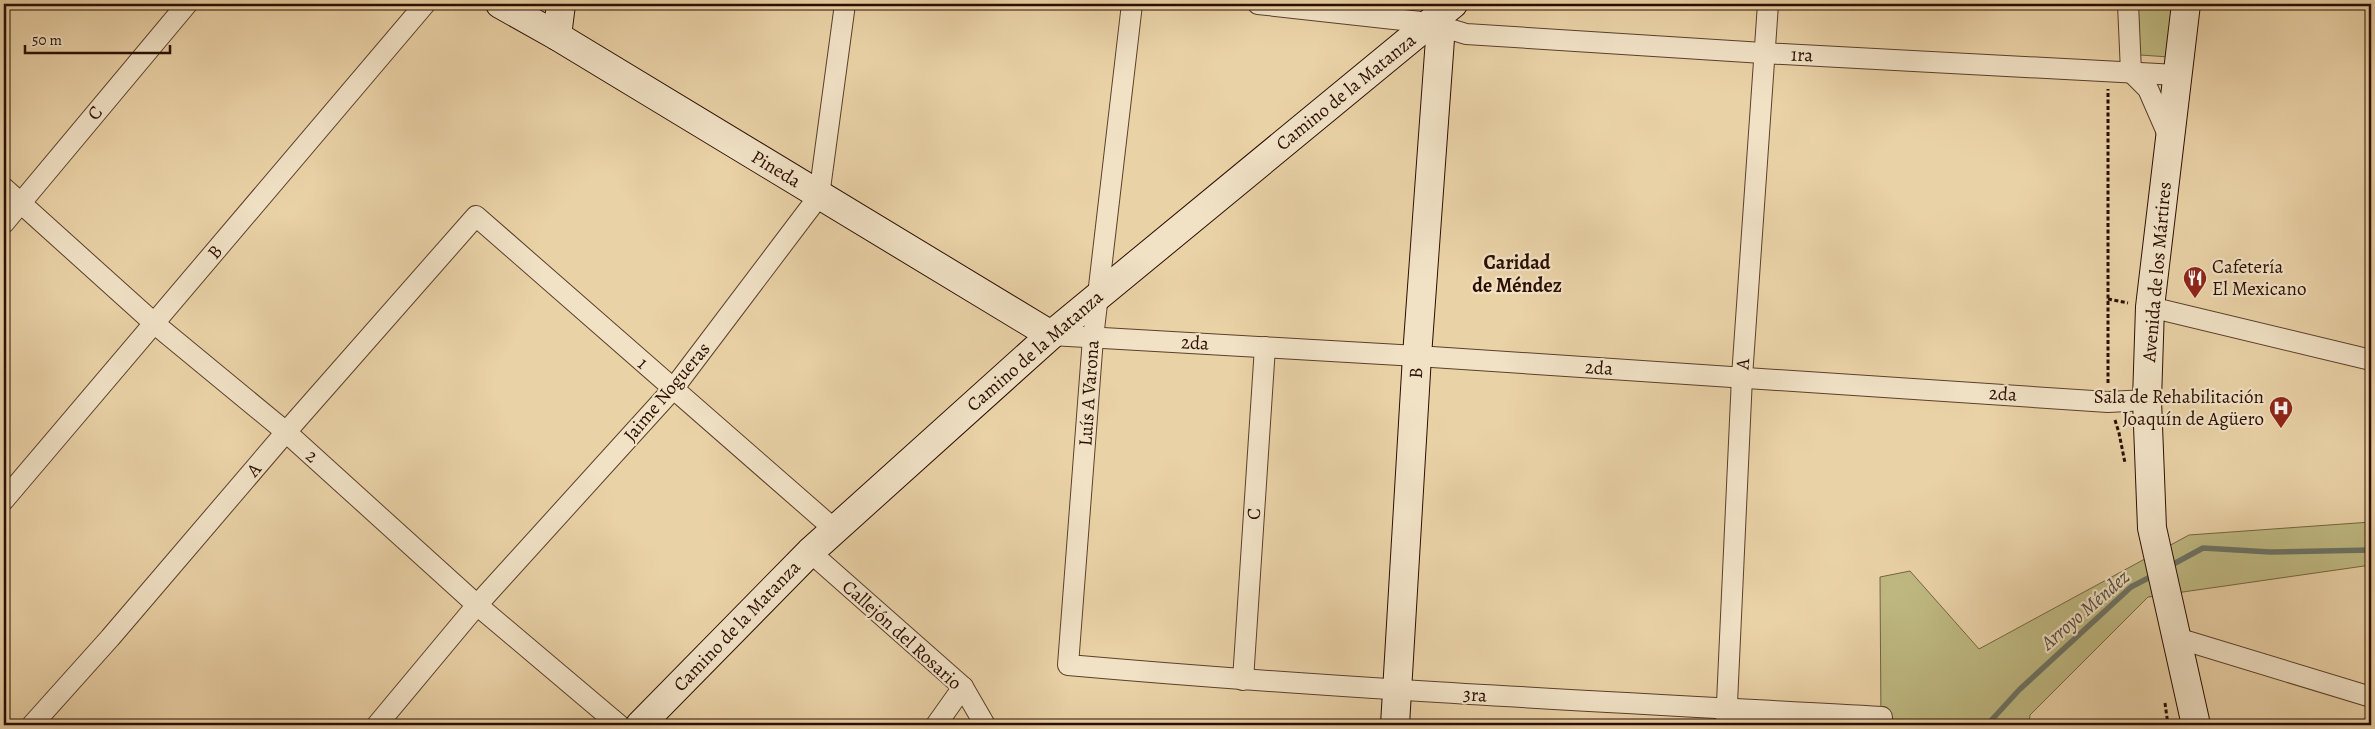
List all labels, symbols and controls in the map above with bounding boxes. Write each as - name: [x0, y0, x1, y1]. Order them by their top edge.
- scale bar: [25, 22, 170, 54]
- street label: Camino de la Matanza: [1271, 27, 1422, 157]
- text: 50 m: [32, 30, 62, 50]
- street label: 1ra: [1790, 41, 1814, 69]
- street label: C: [81, 100, 109, 126]
- street label: Pineda: [746, 144, 806, 194]
- street label: Avenida de los Mártires: [2136, 181, 2178, 364]
- street label: B: [201, 239, 229, 265]
- district label: Caridad de Méndez: [1472, 249, 1562, 299]
- place label: Cafetería El Mexicano: [2212, 254, 2306, 302]
- restaurant icon: Cafetería El Mexicano: [2182, 265, 2208, 299]
- street label: Camino de la Matanza: [961, 284, 1109, 418]
- street label: 2da: [1180, 329, 1210, 357]
- street label: Jaime Nogueras: [618, 337, 716, 447]
- street label: Luís A Varona: [1072, 339, 1106, 447]
- street label: 1: [632, 351, 654, 375]
- street label: 2da: [1584, 354, 1614, 382]
- street label: A: [1730, 357, 1756, 371]
- street label: B: [1403, 367, 1429, 379]
- street label: 2da: [1988, 380, 2018, 408]
- place label: Sala de Rehabilitación Joaquín de Agüero: [2094, 384, 2264, 432]
- hospital icon: Sala de Rehabilitación Joaquín de Agüero: [2268, 395, 2294, 429]
- street label: 2: [300, 443, 324, 469]
- street label: A: [240, 457, 268, 483]
- street label: C: [1241, 507, 1267, 521]
- street label: Camino de la Matanza: [668, 555, 807, 697]
- water label: Arroyo Méndez: [2034, 564, 2135, 657]
- street label: Callejón del Rosario: [836, 574, 968, 696]
- street label: 3ra: [1462, 681, 1488, 709]

